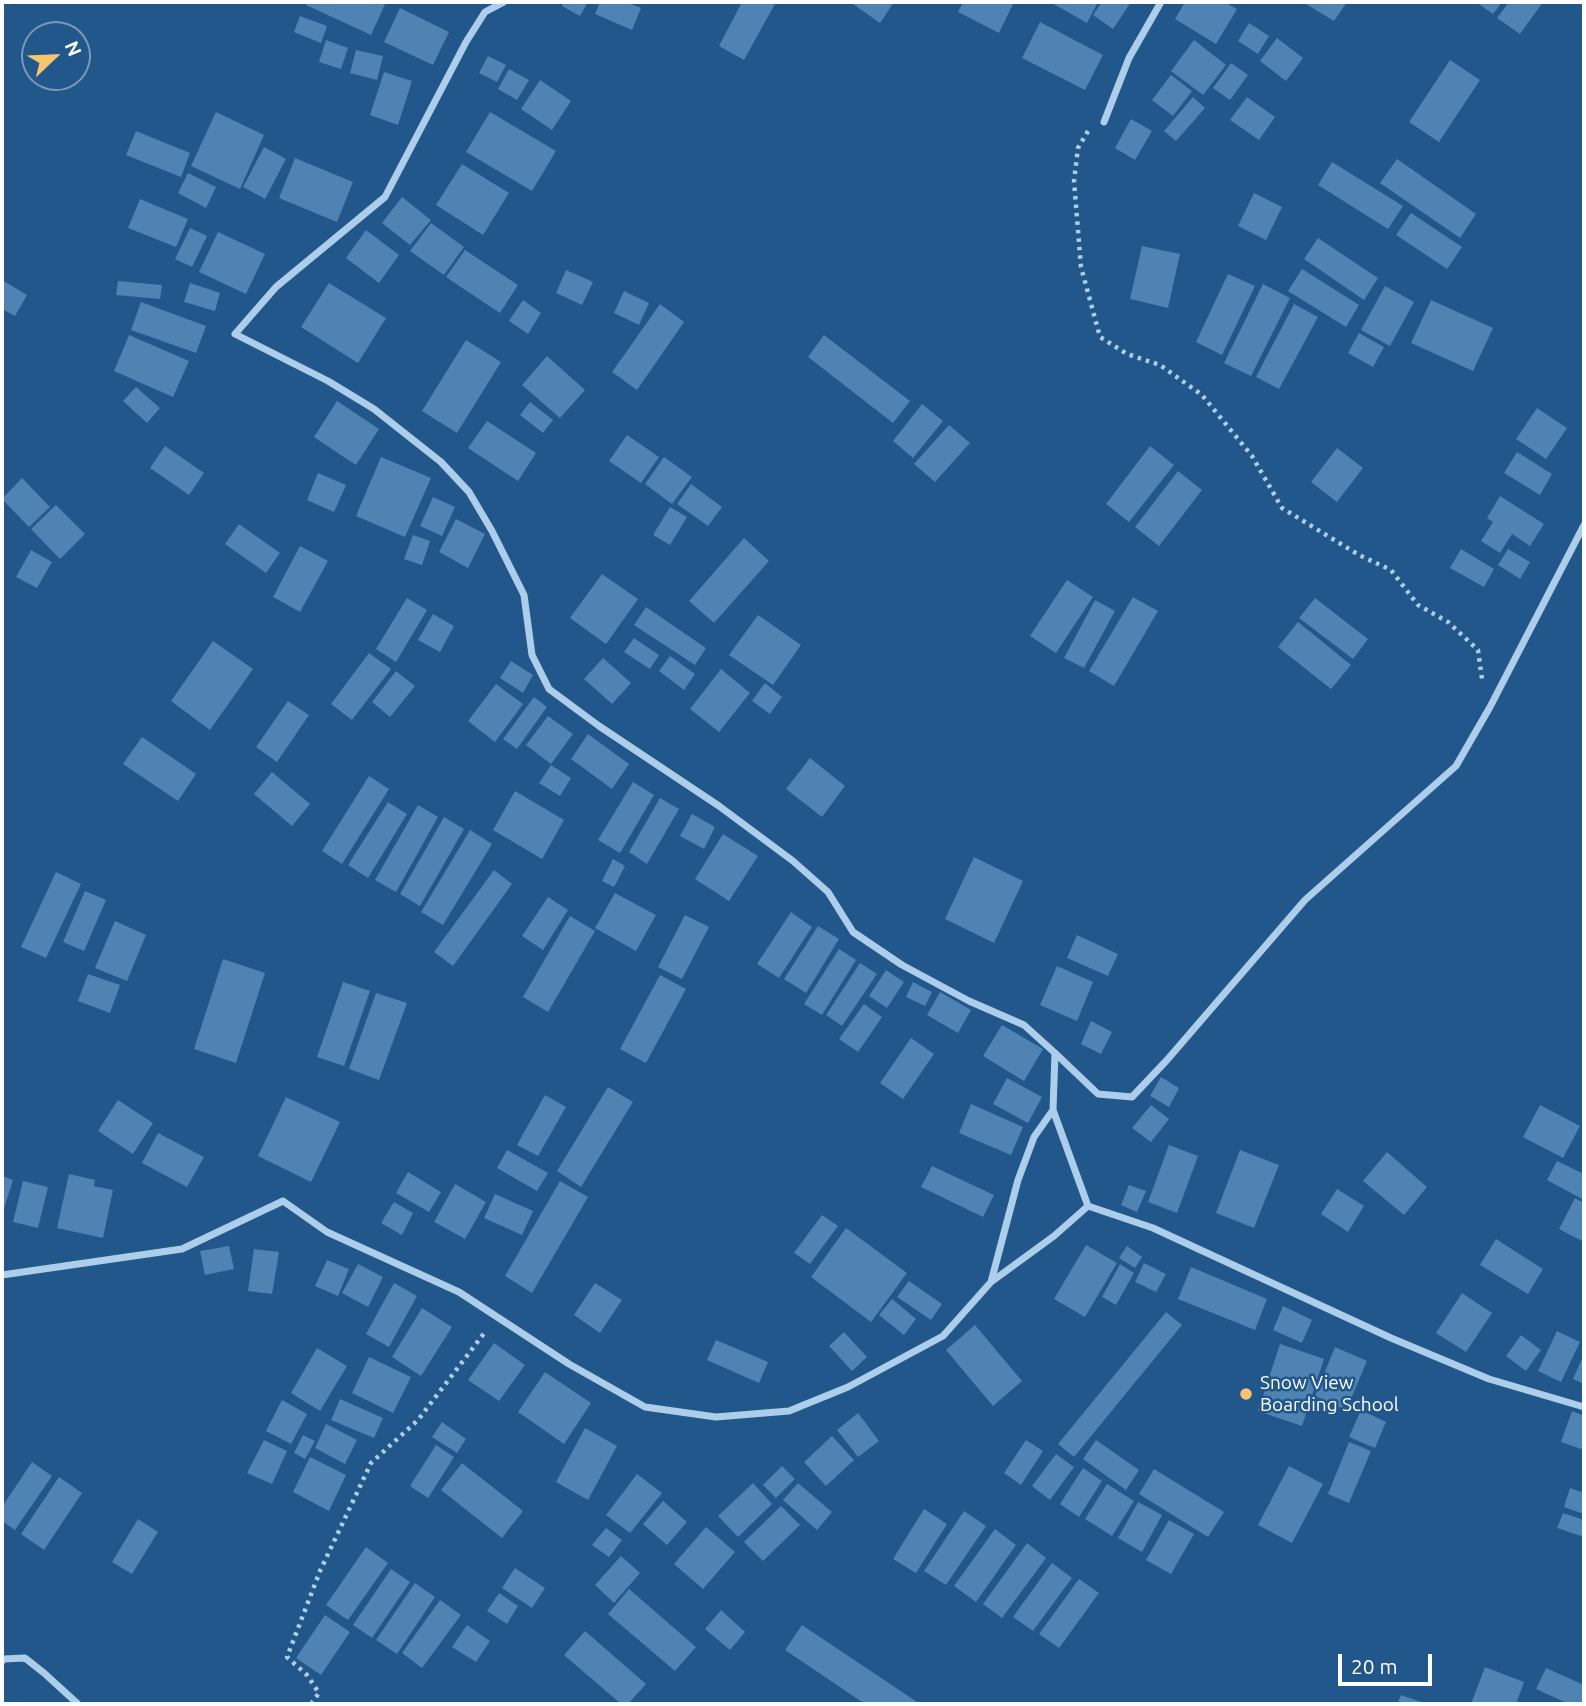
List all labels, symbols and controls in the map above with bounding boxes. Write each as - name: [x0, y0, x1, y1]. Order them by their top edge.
- north arrow: [21, 21, 91, 91]
- text: N: [61, 38, 86, 59]
- place label: Snow View Boarding School: [1260, 1372, 1399, 1416]
- marker: Snow View Boarding School: [1238, 1386, 1254, 1402]
- scale bar: [1341, 1640, 1436, 1684]
- text: 20 m: [1351, 1654, 1398, 1678]

